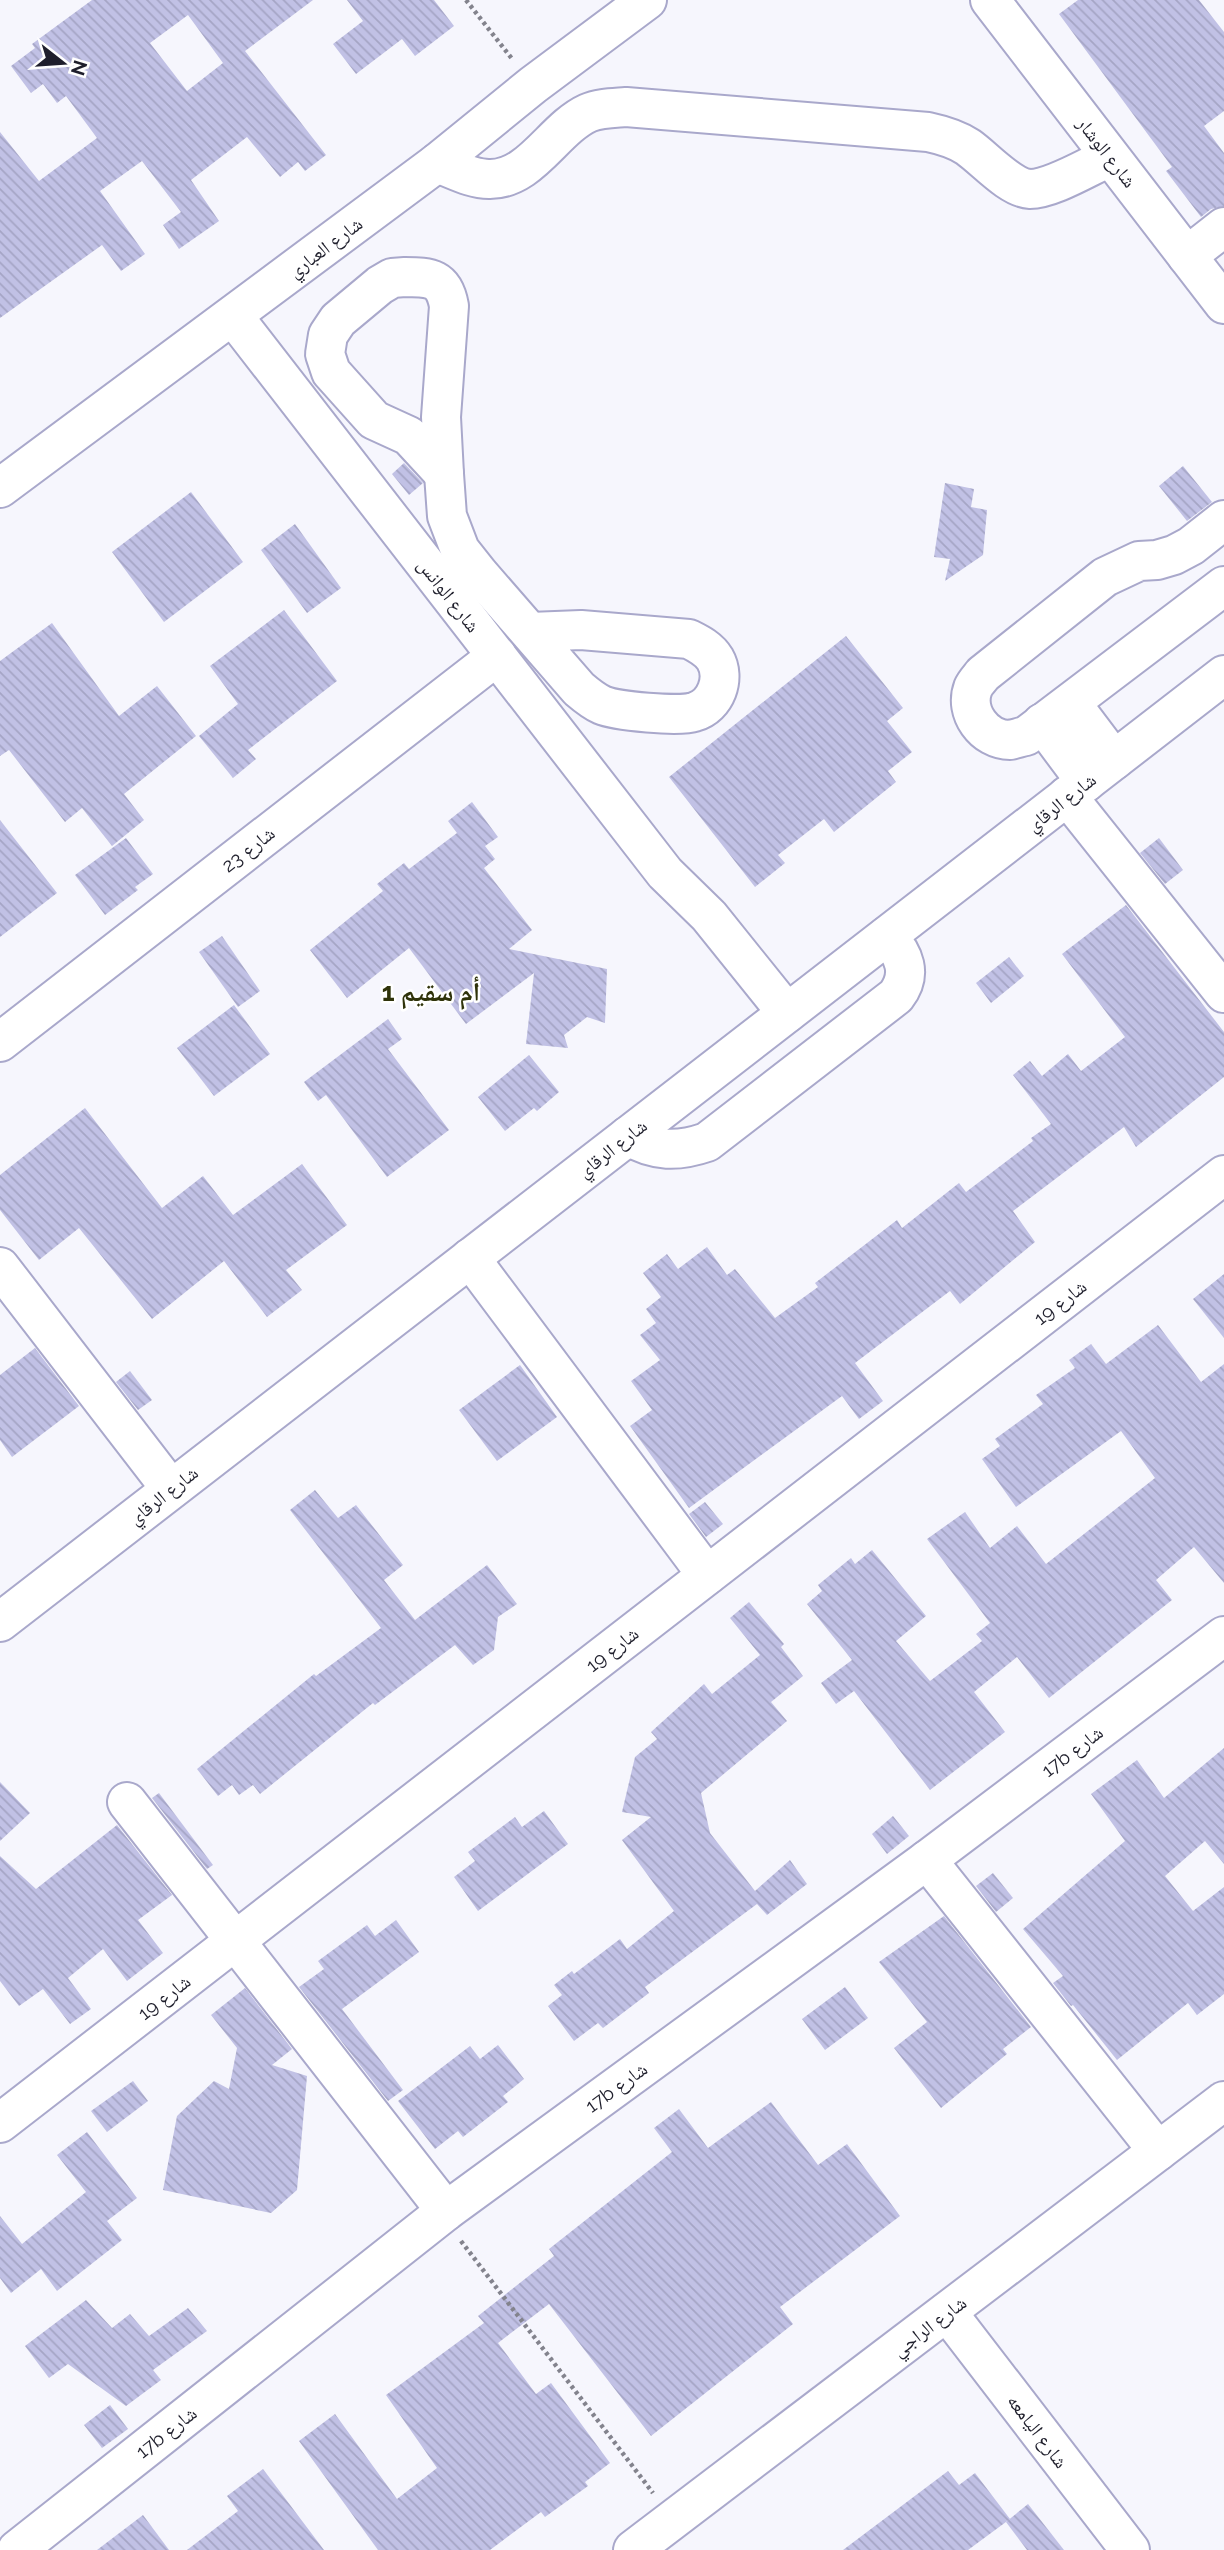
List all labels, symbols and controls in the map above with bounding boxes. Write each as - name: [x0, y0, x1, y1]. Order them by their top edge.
- north arrow: [28, 28, 98, 98]
- text: N: [67, 58, 92, 78]
- street label: شارع الوشار: [1071, 112, 1141, 192]
- street label: شارع العباري: [284, 212, 369, 286]
- street label: شارع الوانس: [413, 554, 485, 637]
- street label: شارع الرقاي: [1022, 768, 1103, 840]
- street label: شارع 23: [217, 822, 279, 877]
- district label: أم سقيم 1: [382, 976, 480, 1010]
- street label: شارع الرقاي: [573, 1114, 654, 1186]
- street label: شارع 19: [1029, 1275, 1091, 1330]
- street label: شارع الرقاي: [124, 1461, 205, 1533]
- street label: شارع 19: [581, 1622, 643, 1677]
- street label: 17b شارع: [1037, 1721, 1108, 1782]
- street label: شارع 19: [133, 1970, 195, 2025]
- street label: 17b شارع: [581, 2057, 652, 2118]
- street label: شارع الراجي: [888, 2291, 973, 2365]
- street label: شارع اليامعه: [1002, 2390, 1073, 2473]
- street label: 17b شارع: [131, 2402, 201, 2463]

